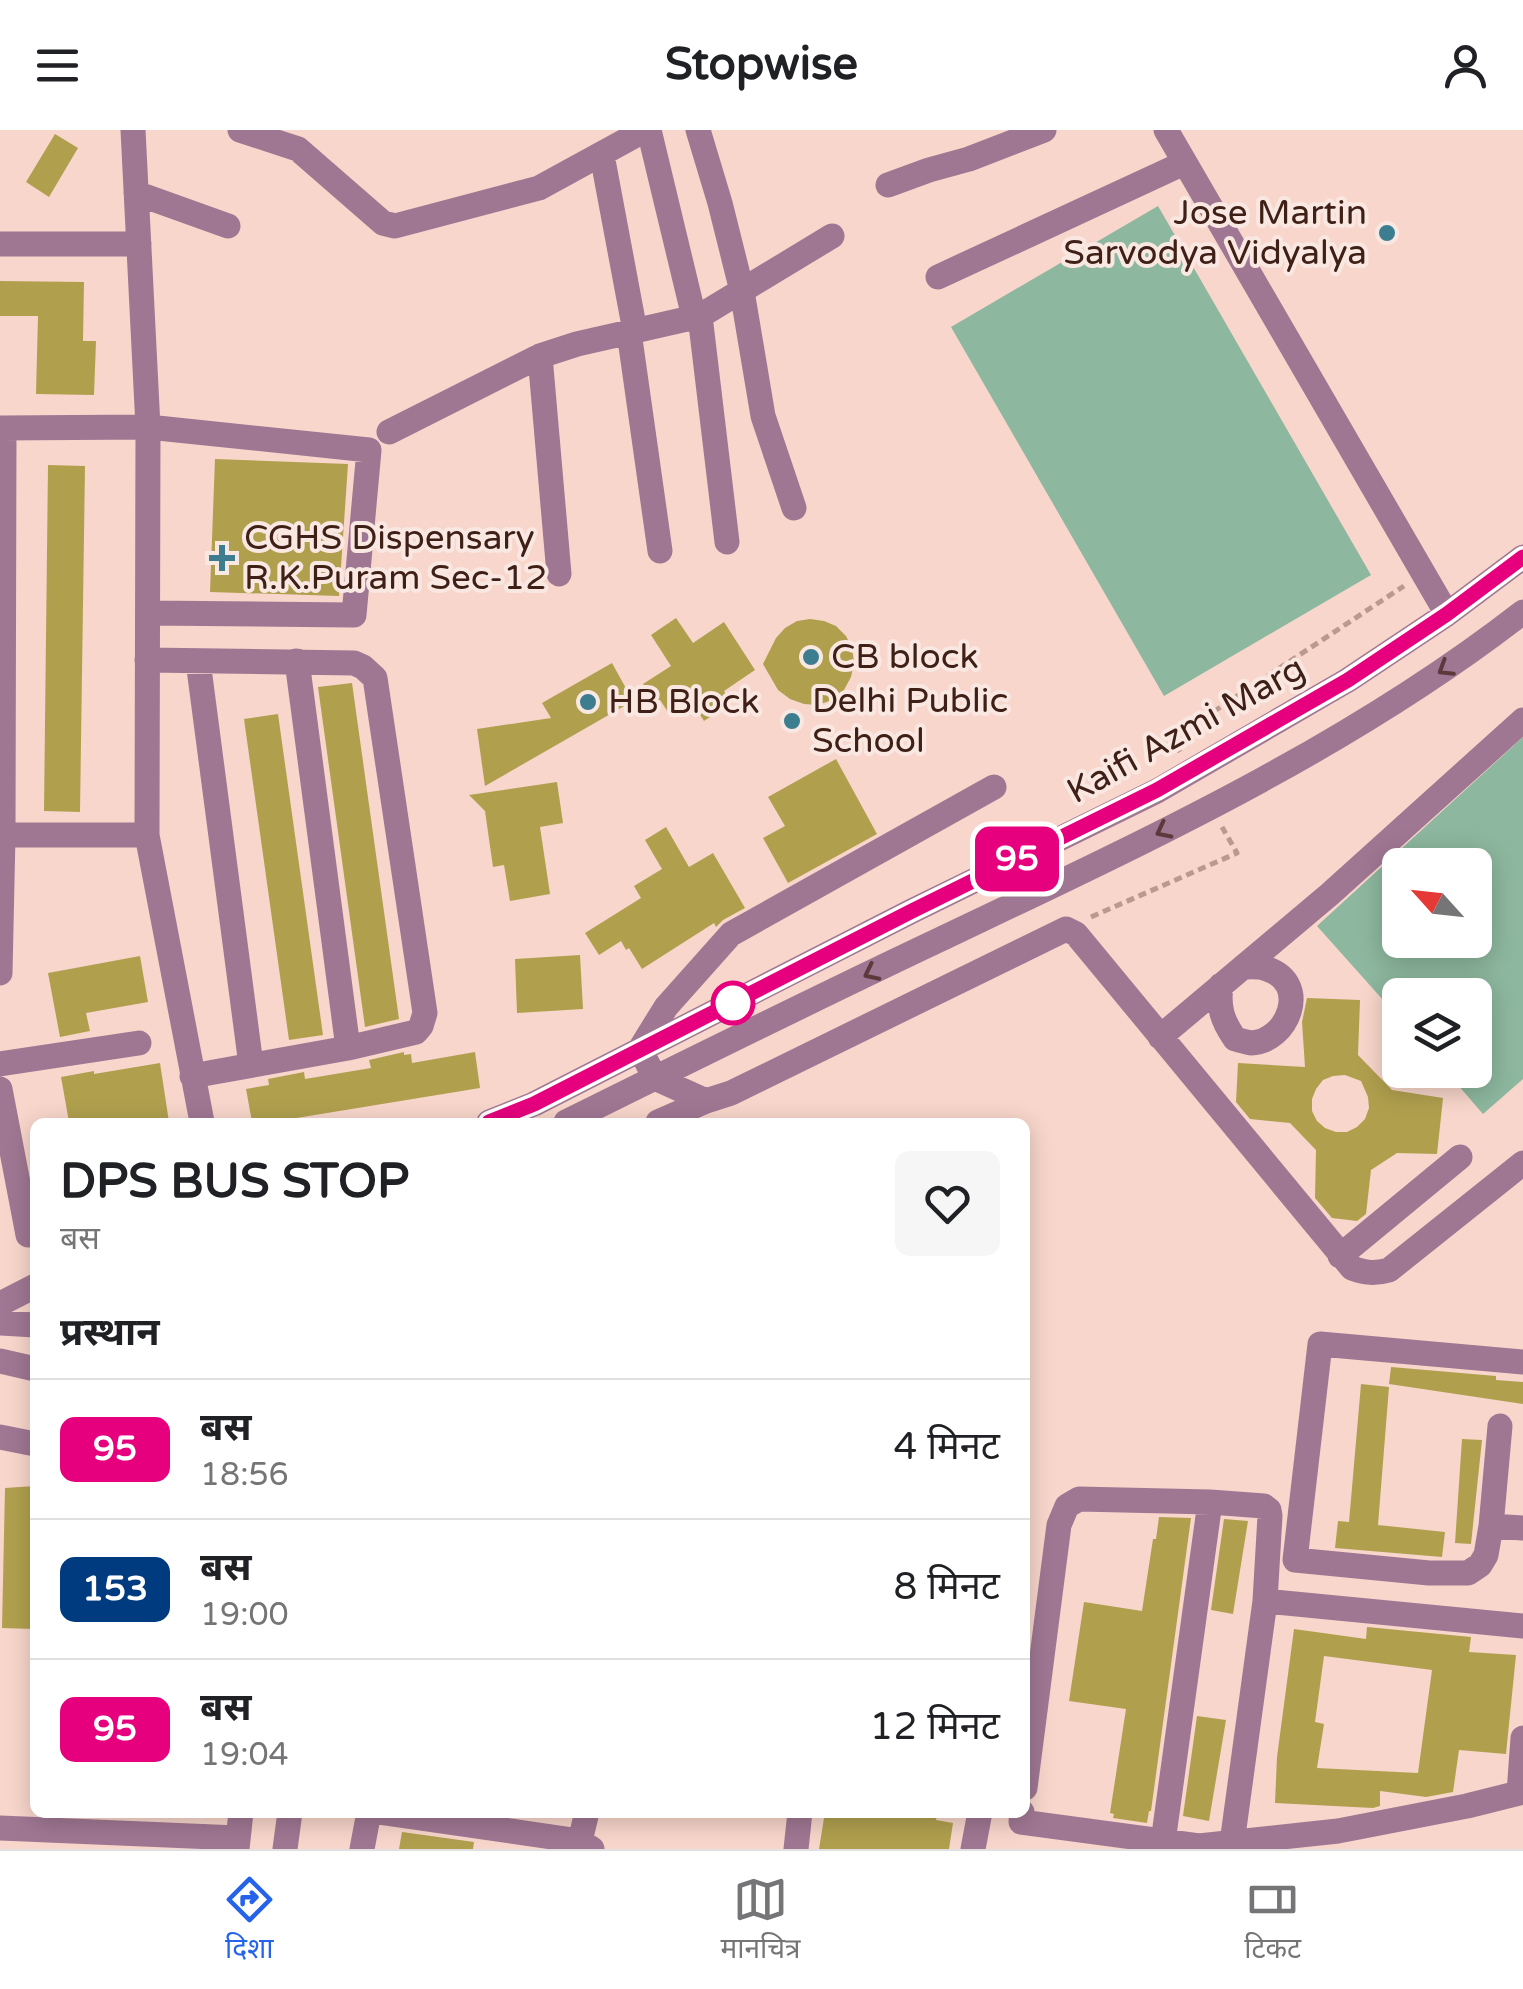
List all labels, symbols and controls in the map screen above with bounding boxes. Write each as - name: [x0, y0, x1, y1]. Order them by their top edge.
- icon: menu: [30, 38, 85, 93]
- text: Stopwise: [665, 38, 858, 92]
- icon: person: [1438, 38, 1493, 93]
- place label: Jose Martin Sarvodya Vidyalya: [1063, 192, 1367, 274]
- marker: Jose Martin Sarvodya Vidyalya: [1376, 222, 1398, 244]
- place label: CGHS Dispensary R.K.Puram Sec-12: [244, 517, 547, 599]
- marker: CGHS Dispensary R.K.Puram Sec-12: [209, 545, 235, 571]
- place label: CB block: [831, 636, 979, 678]
- marker: CB block: [800, 646, 822, 668]
- street label: Kaifi Azmi Marg: [1060, 647, 1312, 813]
- one-way arrow: [1437, 657, 1455, 676]
- place label: Delhi Public School: [812, 680, 1008, 762]
- place label: HB Block: [608, 681, 760, 723]
- marker: HB Block: [577, 691, 599, 713]
- marker: Delhi Public School: [781, 710, 803, 732]
- one-way arrow: [1155, 819, 1173, 838]
- line badge: 95: [972, 826, 1062, 892]
- text: 95: [995, 838, 1039, 880]
- north arrow: [1382, 848, 1492, 958]
- map controls: [1382, 848, 1492, 1088]
- one-way arrow: [863, 961, 881, 980]
- button: layers: [1382, 978, 1492, 1088]
- unlabelled marker: [712, 982, 754, 1024]
- button: heart: [895, 1151, 1000, 1256]
- text: DPS BUS STOP: [60, 1153, 409, 1211]
- text: बस: [60, 1220, 100, 1258]
- text: प्रस्थान: [60, 1310, 160, 1356]
- text: बस: [200, 1405, 252, 1451]
- text: 4 मिनट: [893, 1424, 1000, 1470]
- text: 95: [93, 1428, 137, 1470]
- text: 18:56: [200, 1456, 289, 1494]
- text: बस: [200, 1545, 252, 1591]
- text: 8 मिनट: [893, 1564, 1000, 1610]
- text: 153: [82, 1568, 148, 1610]
- text: 19:00: [200, 1596, 289, 1634]
- text: बस: [200, 1685, 252, 1731]
- text: 12 मिनट: [870, 1704, 1000, 1750]
- text: 95: [93, 1708, 137, 1750]
- text: 19:04: [200, 1736, 289, 1774]
- tab: दिशा: [222, 1872, 277, 1969]
- tab: मानचित्र: [720, 1872, 801, 1969]
- tab: टिकट: [1244, 1872, 1301, 1969]

